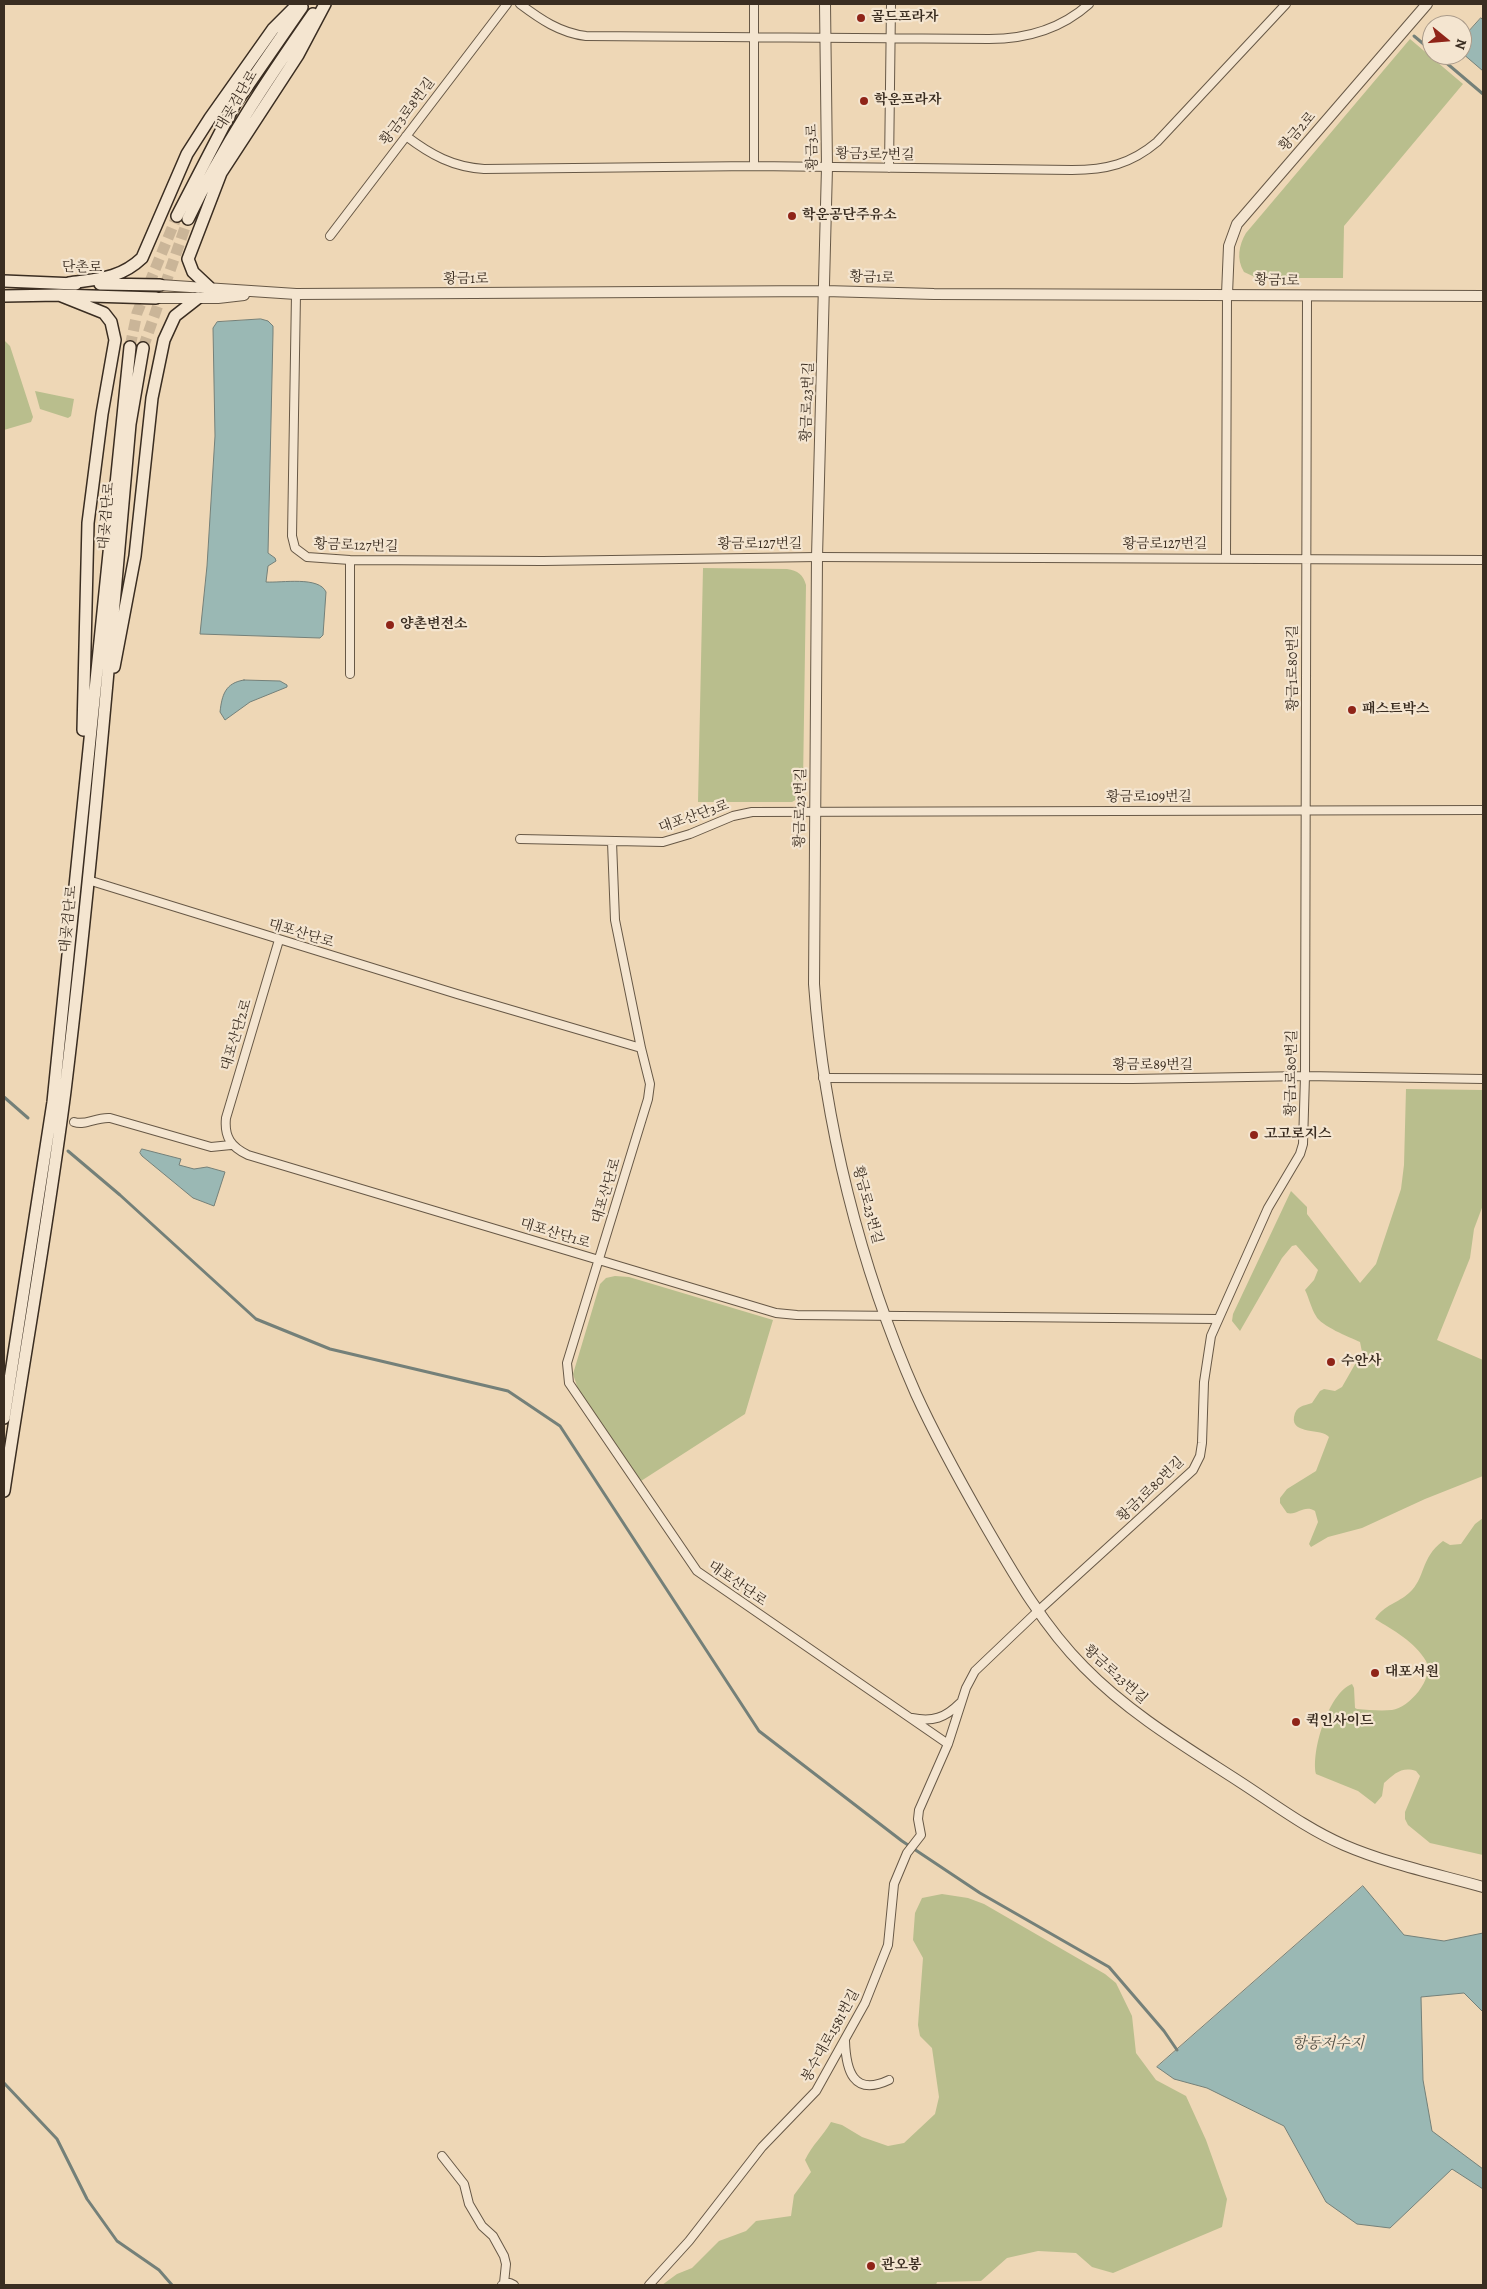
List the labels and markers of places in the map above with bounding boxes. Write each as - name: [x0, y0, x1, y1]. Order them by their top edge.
- place label: 골드프라자: [871, 10, 939, 26]
- marker: 골드프라자: [855, 12, 867, 24]
- place label: 학운프라자: [874, 93, 942, 109]
- marker: 학운프라자: [858, 95, 870, 107]
- place label: 학운공단주유소: [802, 208, 897, 224]
- marker: 학운공단주유소: [786, 210, 798, 222]
- place label: 양촌변전소: [400, 617, 468, 633]
- marker: 양촌변전소: [384, 619, 396, 631]
- place label: 패스트박스: [1362, 702, 1430, 718]
- marker: 패스트박스: [1346, 704, 1358, 716]
- place label: 고고로지스: [1264, 1127, 1332, 1143]
- marker: 고고로지스: [1248, 1129, 1260, 1141]
- place label: 수안사: [1341, 1354, 1382, 1370]
- marker: 수안사: [1325, 1356, 1337, 1368]
- place label: 대포서원: [1385, 1665, 1439, 1681]
- marker: 대포서원: [1369, 1667, 1381, 1679]
- place label: 퀵인사이드: [1306, 1714, 1374, 1730]
- marker: 퀵인사이드: [1290, 1716, 1302, 1728]
- place label: 관오봉: [881, 2258, 922, 2274]
- marker: 관오봉: [865, 2260, 877, 2272]

